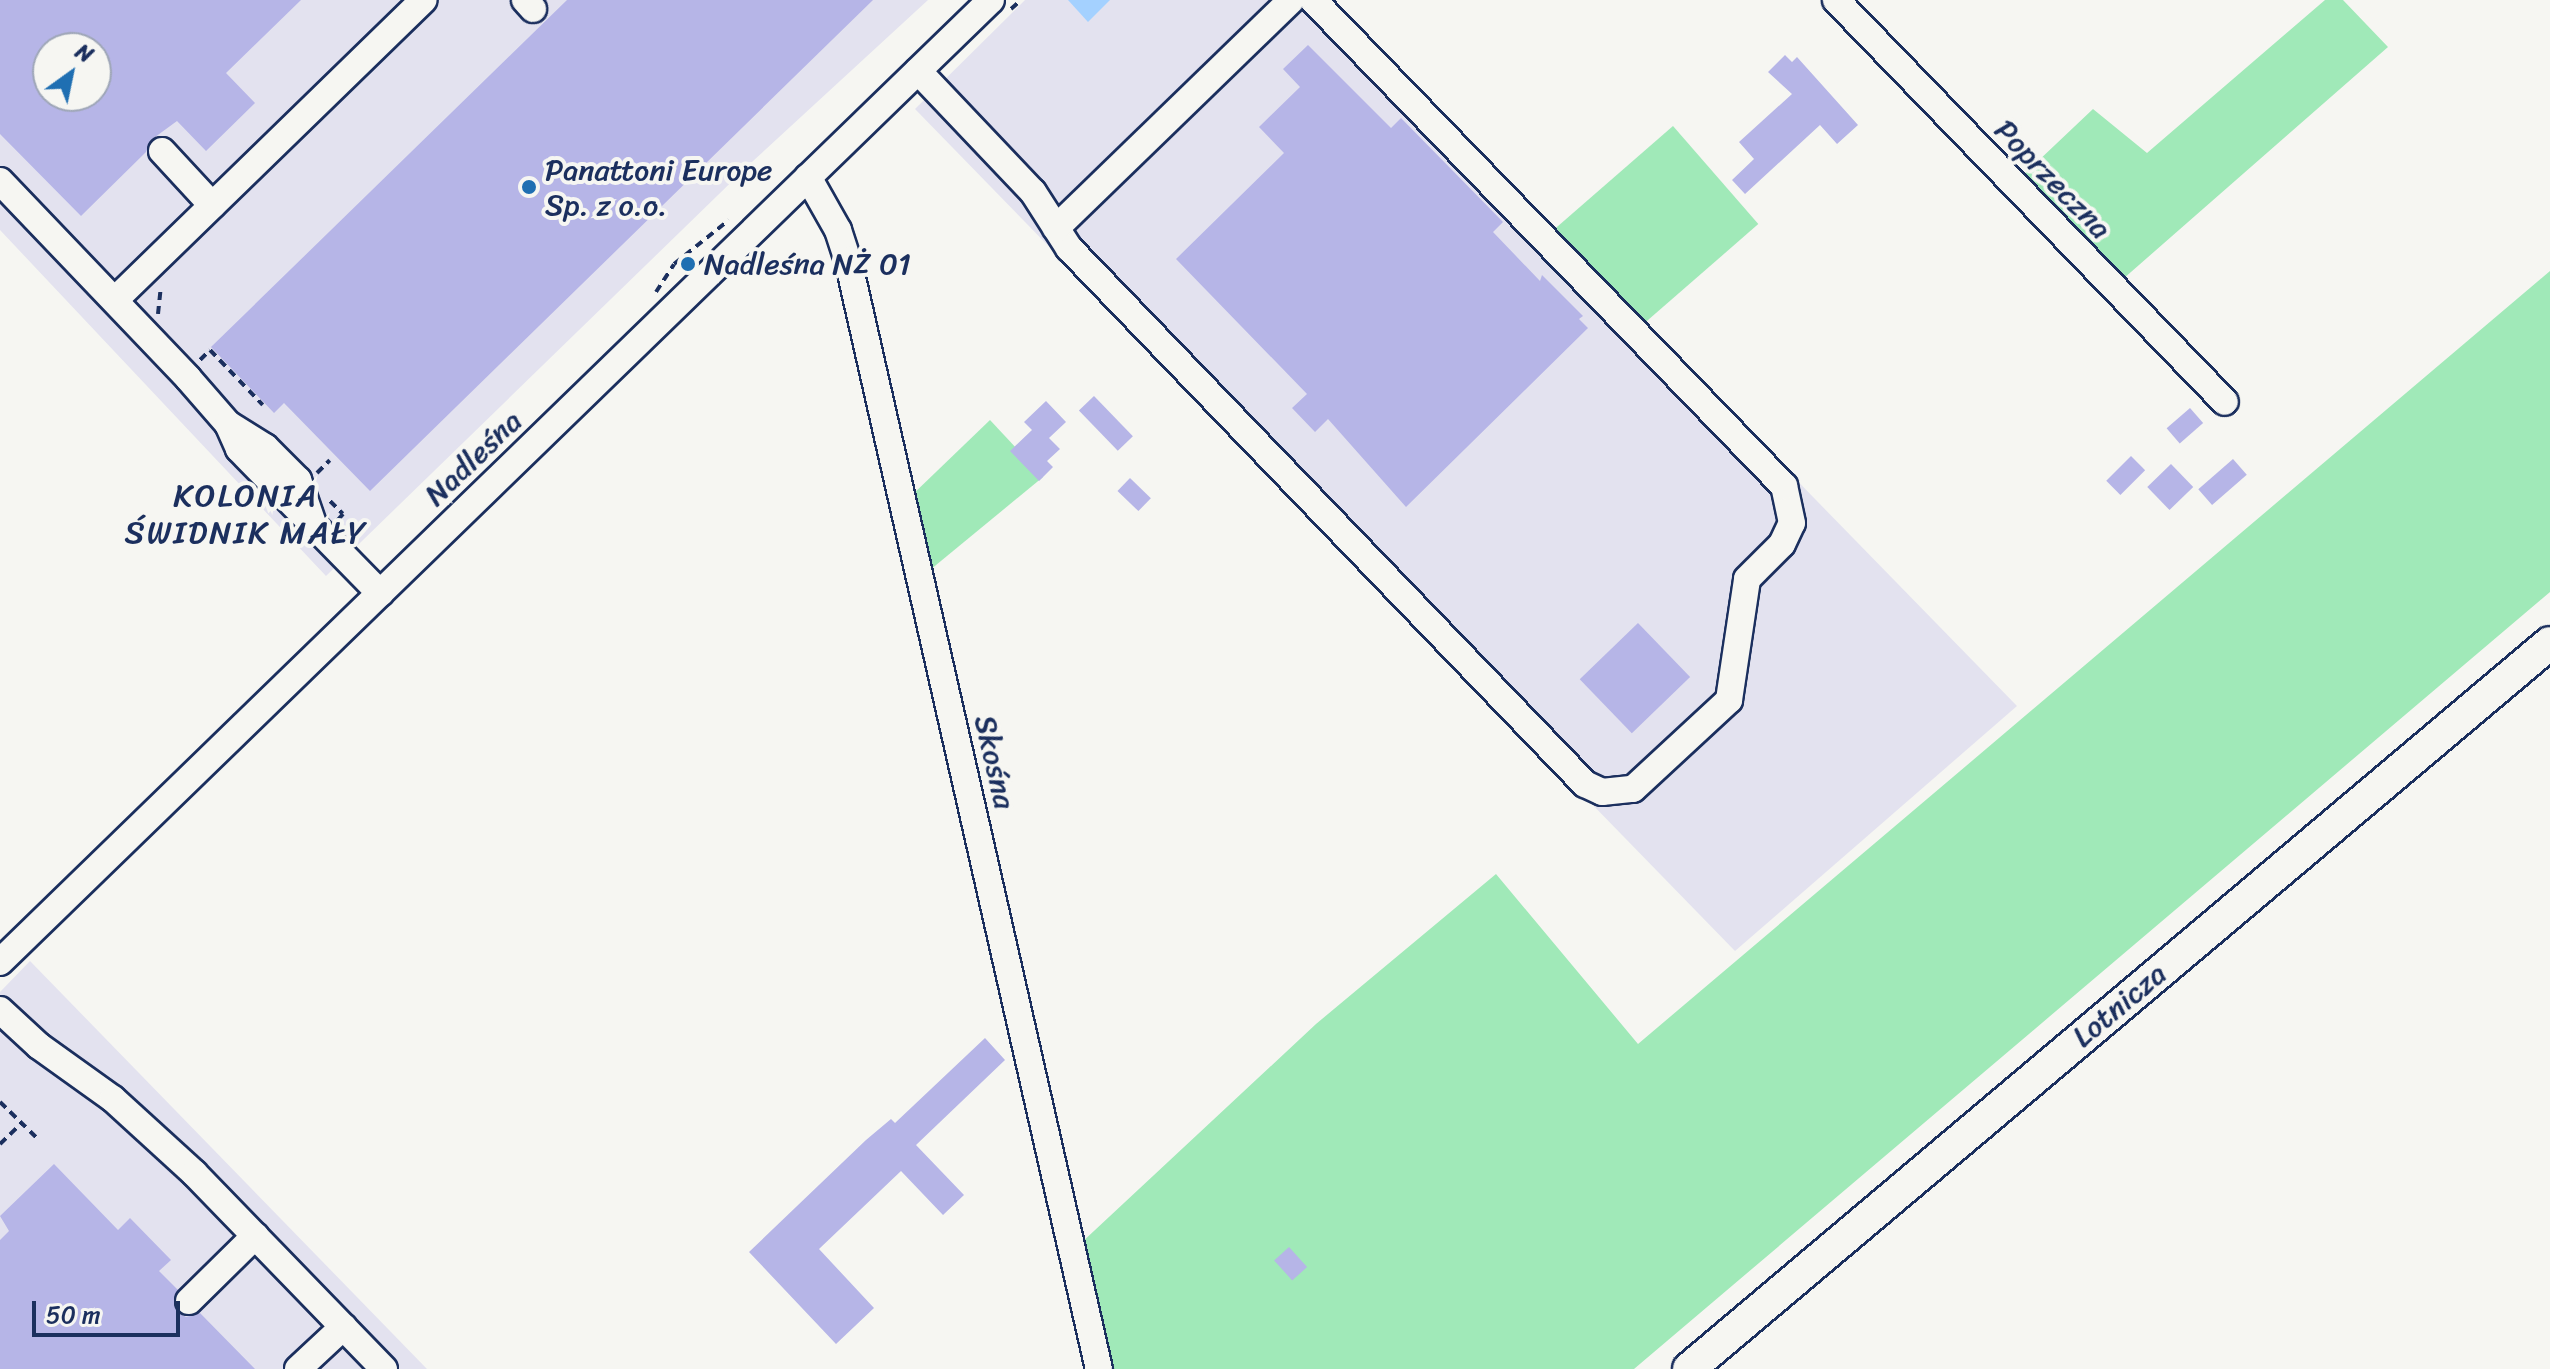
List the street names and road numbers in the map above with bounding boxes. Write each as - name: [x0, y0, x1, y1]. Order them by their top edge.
- street label: Poprzeczna: [1987, 112, 2119, 246]
- street label: Nadleśna: [417, 403, 529, 513]
- street label: Skośna: [967, 712, 1023, 812]
- street label: Lotnicza: [2065, 956, 2173, 1054]

